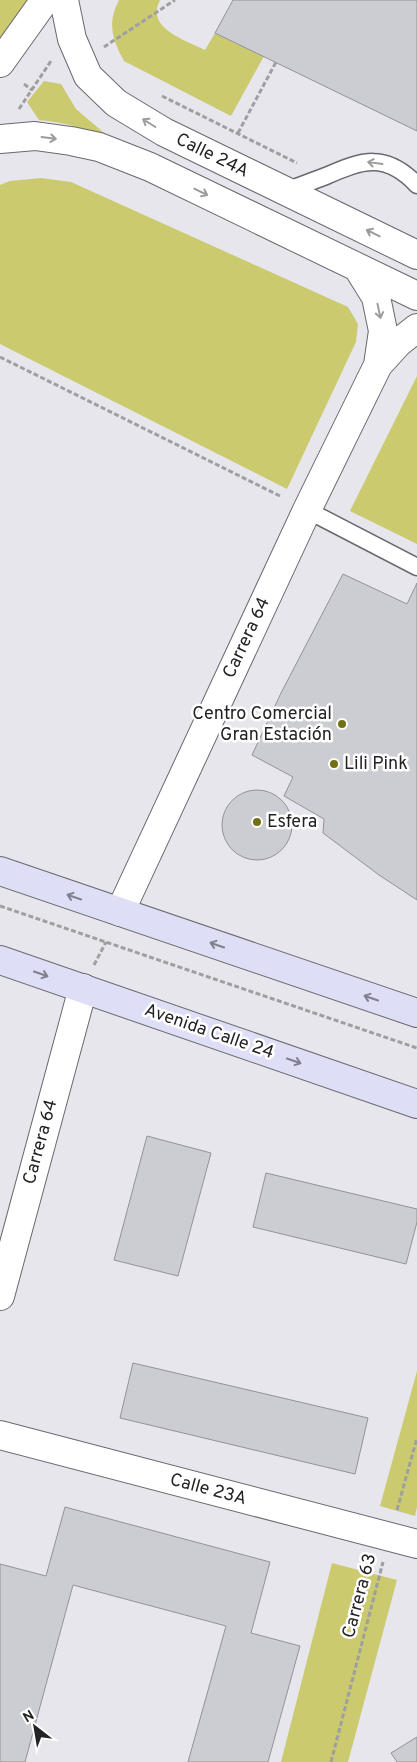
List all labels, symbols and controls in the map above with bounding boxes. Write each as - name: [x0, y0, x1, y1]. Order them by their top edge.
- one-way arrow: [143, 117, 157, 127]
- street label: Calle 24A: [172, 128, 252, 184]
- one-way arrow: [40, 133, 56, 143]
- one-way arrow: [368, 158, 384, 168]
- one-way arrow: [193, 188, 208, 197]
- one-way arrow: [366, 228, 381, 238]
- one-way arrow: [375, 302, 384, 318]
- street label: Carrera 64: [218, 594, 276, 682]
- place label: Centro Comercial Gran Estación: [192, 703, 332, 747]
- marker: Centro Comercial Gran Estación: [336, 718, 348, 730]
- place label: Lili Pink: [344, 753, 408, 776]
- marker: Lili Pink: [328, 758, 340, 770]
- place label: Esfera: [267, 811, 317, 834]
- marker: Esfera: [251, 816, 263, 828]
- one-way arrow: [66, 891, 82, 901]
- one-way arrow: [210, 940, 225, 949]
- one-way arrow: [33, 970, 49, 980]
- one-way arrow: [364, 993, 379, 1002]
- street label: Avenida Calle 24: [141, 999, 277, 1065]
- one-way arrow: [286, 1057, 302, 1066]
- street label: Carrera 64: [19, 1097, 63, 1187]
- street label: Calle 23A: [167, 1469, 249, 1511]
- street label: Carrera 63: [338, 1551, 382, 1641]
- north arrow: [10, 1702, 60, 1752]
- text: N: [20, 1707, 38, 1727]

